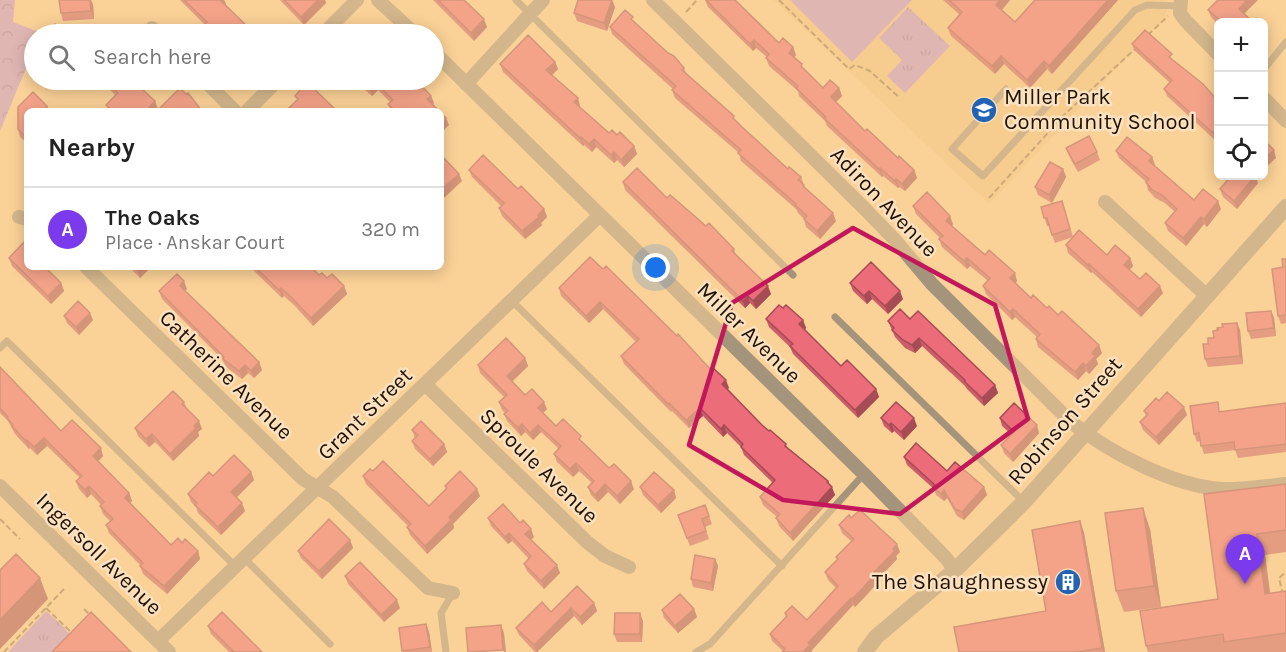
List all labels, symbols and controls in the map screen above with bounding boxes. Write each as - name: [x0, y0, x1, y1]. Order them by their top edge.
- map controls: [1214, 18, 1268, 180]
- button: +: [1214, 18, 1268, 72]
- search box: [24, 24, 444, 90]
- icon: search: [45, 41, 78, 74]
- text: Search here: [93, 44, 211, 70]
- button: −: [1214, 72, 1268, 126]
- place label: Miller Park Community School: [1004, 84, 1196, 135]
- school or university icon: Miller Park Community School: [969, 95, 999, 125]
- button: locate: [1214, 126, 1268, 180]
- text: Nearby: [48, 132, 135, 163]
- street label: Adiron Avenue: [825, 141, 943, 263]
- text: The Oaks: [105, 205, 200, 231]
- text: A: [61, 218, 74, 241]
- text: 320 m: [361, 218, 420, 241]
- text: Place · Anskar Court: [105, 231, 285, 254]
- your location: [641, 253, 670, 282]
- street label: Miller Avenue: [692, 277, 806, 389]
- street label: Catherine Avenue: [154, 305, 298, 445]
- street label: Robinson Street: [1002, 352, 1128, 490]
- street label: Grant Street: [312, 362, 418, 466]
- street label: Sproule Avenue: [474, 403, 604, 529]
- street label: Ingersoll Avenue: [31, 487, 167, 621]
- pin: A: [1226, 534, 1264, 584]
- building icon: The Shaughnessy: [1053, 567, 1083, 597]
- place label: The Shaughnessy: [872, 569, 1048, 595]

